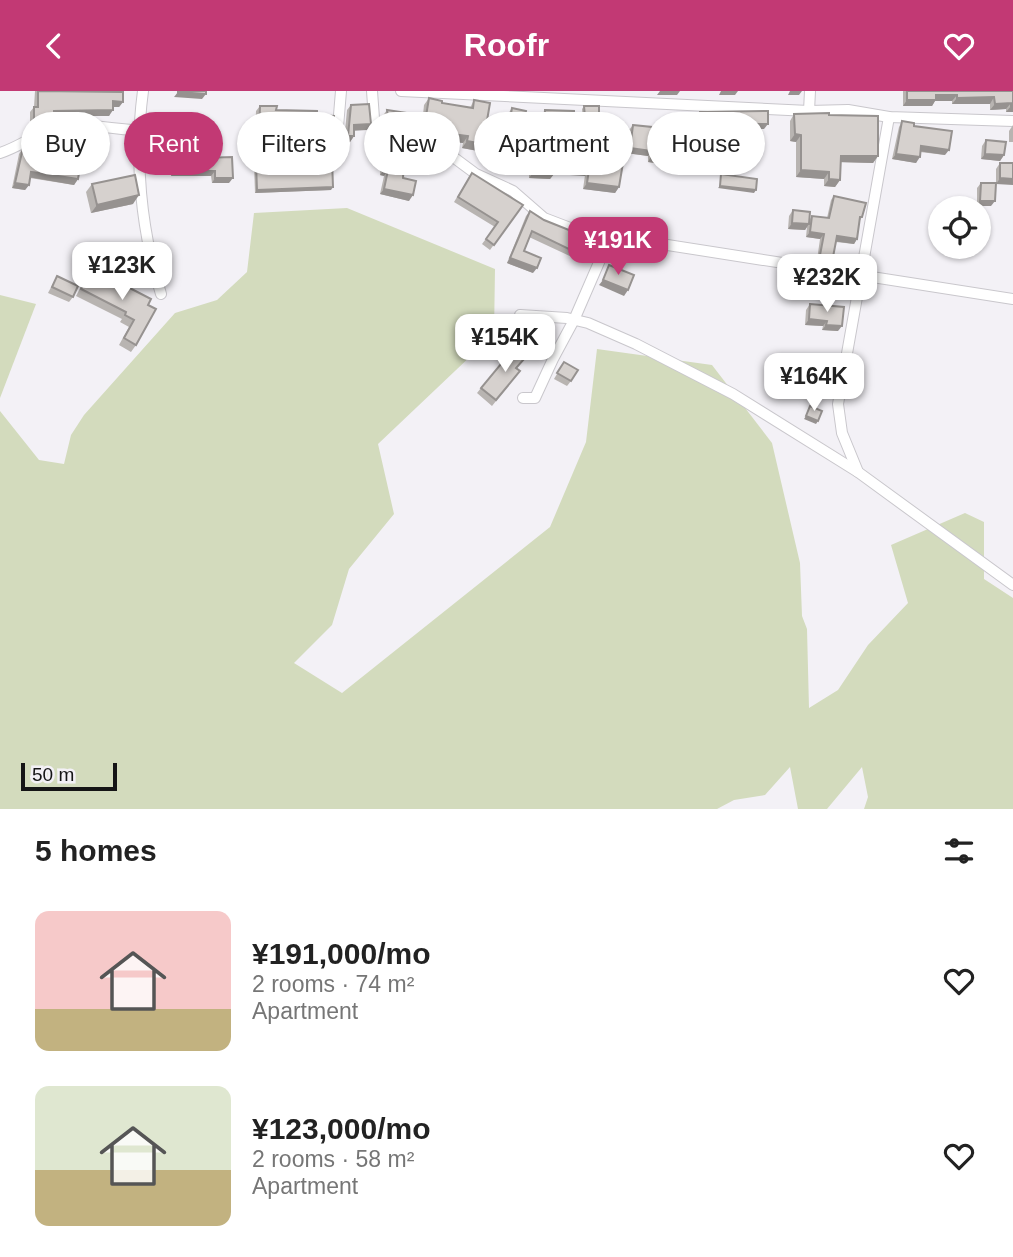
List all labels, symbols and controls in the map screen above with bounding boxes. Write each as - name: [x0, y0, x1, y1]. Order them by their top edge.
- icon: back: [35, 27, 73, 65]
- text: Roofr: [464, 27, 549, 63]
- icon: heart: [940, 27, 978, 65]
- chip: Buy: [21, 112, 110, 175]
- chip: Rent: [124, 112, 223, 175]
- chip: Filters: [237, 112, 350, 175]
- chip: New: [364, 112, 460, 175]
- chip: Apartment: [474, 112, 633, 175]
- chip: House: [647, 112, 765, 175]
- map controls: [928, 196, 991, 259]
- button: locate: [928, 196, 991, 259]
- pin: ¥191K: [569, 218, 667, 277]
- text: ¥191K: [584, 227, 652, 253]
- pin: ¥123K: [73, 243, 171, 302]
- text: ¥123K: [88, 252, 156, 278]
- pin: ¥232K: [778, 255, 876, 314]
- text: ¥232K: [793, 264, 861, 290]
- pin: ¥154K: [456, 315, 554, 374]
- text: ¥154K: [471, 324, 539, 350]
- pin: ¥164K: [765, 353, 863, 413]
- text: ¥164K: [780, 363, 848, 389]
- scale bar: [21, 760, 117, 792]
- text: 50 m: [32, 764, 74, 785]
- icon: filters: [940, 832, 978, 870]
- text: 5 homes: [35, 834, 157, 867]
- text: ¥191,000/mo: [252, 937, 430, 970]
- icon: home: [91, 939, 175, 1023]
- icon: heart: [940, 962, 978, 1000]
- text: 2 rooms · 74 m²: [252, 971, 414, 997]
- text: Apartment: [252, 998, 358, 1024]
- text: ¥123,000/mo: [252, 1112, 430, 1145]
- icon: home: [91, 1114, 175, 1198]
- icon: heart: [940, 1137, 978, 1175]
- text: 2 rooms · 58 m²: [252, 1146, 414, 1172]
- text: Apartment: [252, 1173, 358, 1199]

